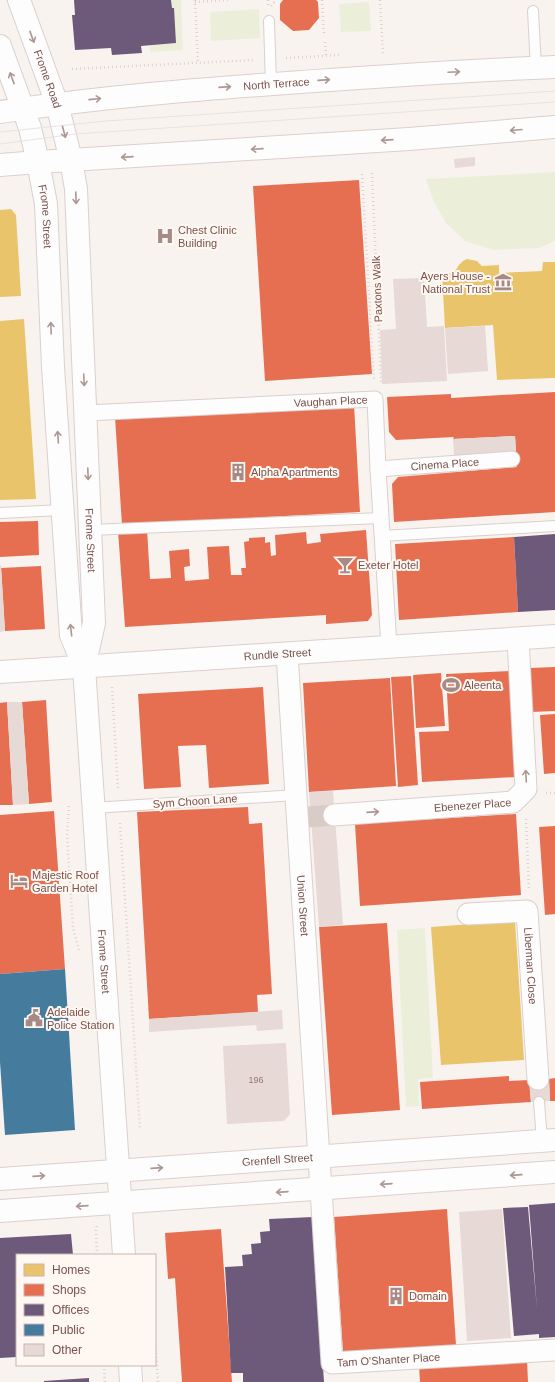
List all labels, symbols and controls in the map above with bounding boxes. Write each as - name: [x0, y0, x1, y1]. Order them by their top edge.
- one-way arrow: [29, 30, 37, 42]
- street label: Frome Road: [32, 48, 64, 109]
- one-way arrow: [447, 69, 460, 76]
- one-way arrow: [7, 72, 15, 84]
- street label: North Terrace: [243, 75, 310, 92]
- one-way arrow: [317, 77, 330, 84]
- one-way arrow: [218, 84, 231, 91]
- one-way arrow: [88, 96, 101, 103]
- one-way arrow: [61, 125, 68, 138]
- one-way arrow: [510, 127, 523, 134]
- one-way arrow: [381, 137, 394, 144]
- one-way arrow: [251, 145, 264, 152]
- one-way arrow: [121, 153, 134, 160]
- street label: Frome Street: [36, 183, 54, 249]
- one-way arrow: [73, 191, 80, 204]
- place label: Chest Clinic Building: [178, 224, 237, 249]
- hospital icon: Chest Clinic Building: [155, 226, 175, 246]
- street label: Paxtons Walk: [370, 255, 384, 323]
- place label: Ayers House - National Trust: [421, 270, 490, 295]
- museum icon: Ayers House - National Trust: [493, 272, 513, 292]
- one-way arrow: [48, 322, 55, 335]
- one-way arrow: [80, 373, 88, 386]
- street label: Vaughan Place: [294, 393, 368, 409]
- one-way arrow: [54, 431, 61, 444]
- street label: Cinema Place: [410, 455, 479, 473]
- building icon: Alpha Apartments: [228, 462, 248, 482]
- place label: Alpha Apartments: [251, 466, 338, 478]
- one-way arrow: [84, 467, 92, 480]
- street label: Frome Street: [83, 508, 98, 573]
- bar icon: Exeter Hotel: [335, 555, 355, 575]
- place label: Exeter Hotel: [358, 559, 419, 571]
- one-way arrow: [67, 624, 74, 637]
- street label: Rundle Street: [243, 646, 311, 662]
- sports icon: Aleenta: [441, 675, 461, 695]
- place label: Aleenta: [464, 679, 502, 691]
- one-way arrow: [522, 770, 529, 783]
- street label: Sym Choon Lane: [152, 792, 238, 810]
- street label: Ebenezer Place: [433, 796, 512, 814]
- one-way arrow: [366, 809, 379, 816]
- place label: Majestic Roof Garden Hotel: [32, 869, 100, 894]
- hotel icon: Majestic Roof Garden Hotel: [9, 871, 29, 891]
- street label: Union Street: [295, 875, 311, 936]
- street label: Liberman Close: [522, 927, 539, 1005]
- street label: Frome Street: [96, 929, 112, 994]
- place label: Adelaide Police Station: [47, 1006, 114, 1031]
- public building icon: Adelaide Police Station: [24, 1008, 44, 1028]
- house number: 196: [248, 1075, 264, 1085]
- street label: Grenfell Street: [241, 1151, 313, 1168]
- one-way arrow: [150, 1164, 163, 1171]
- one-way arrow: [510, 1172, 523, 1179]
- one-way arrow: [32, 1173, 45, 1180]
- one-way arrow: [380, 1181, 393, 1188]
- one-way arrow: [276, 1188, 289, 1195]
- one-way arrow: [76, 1202, 89, 1209]
- legend: [16, 1254, 156, 1366]
- text: Homes: [52, 1263, 90, 1277]
- text: Shops: [52, 1283, 86, 1297]
- building icon: Domain: [386, 1286, 406, 1306]
- place label: Domain: [409, 1290, 447, 1302]
- text: Offices: [52, 1303, 89, 1317]
- text: Public: [52, 1323, 85, 1337]
- text: Other: [52, 1343, 82, 1357]
- street label: Tam O'Shanter Place: [336, 1351, 441, 1369]

